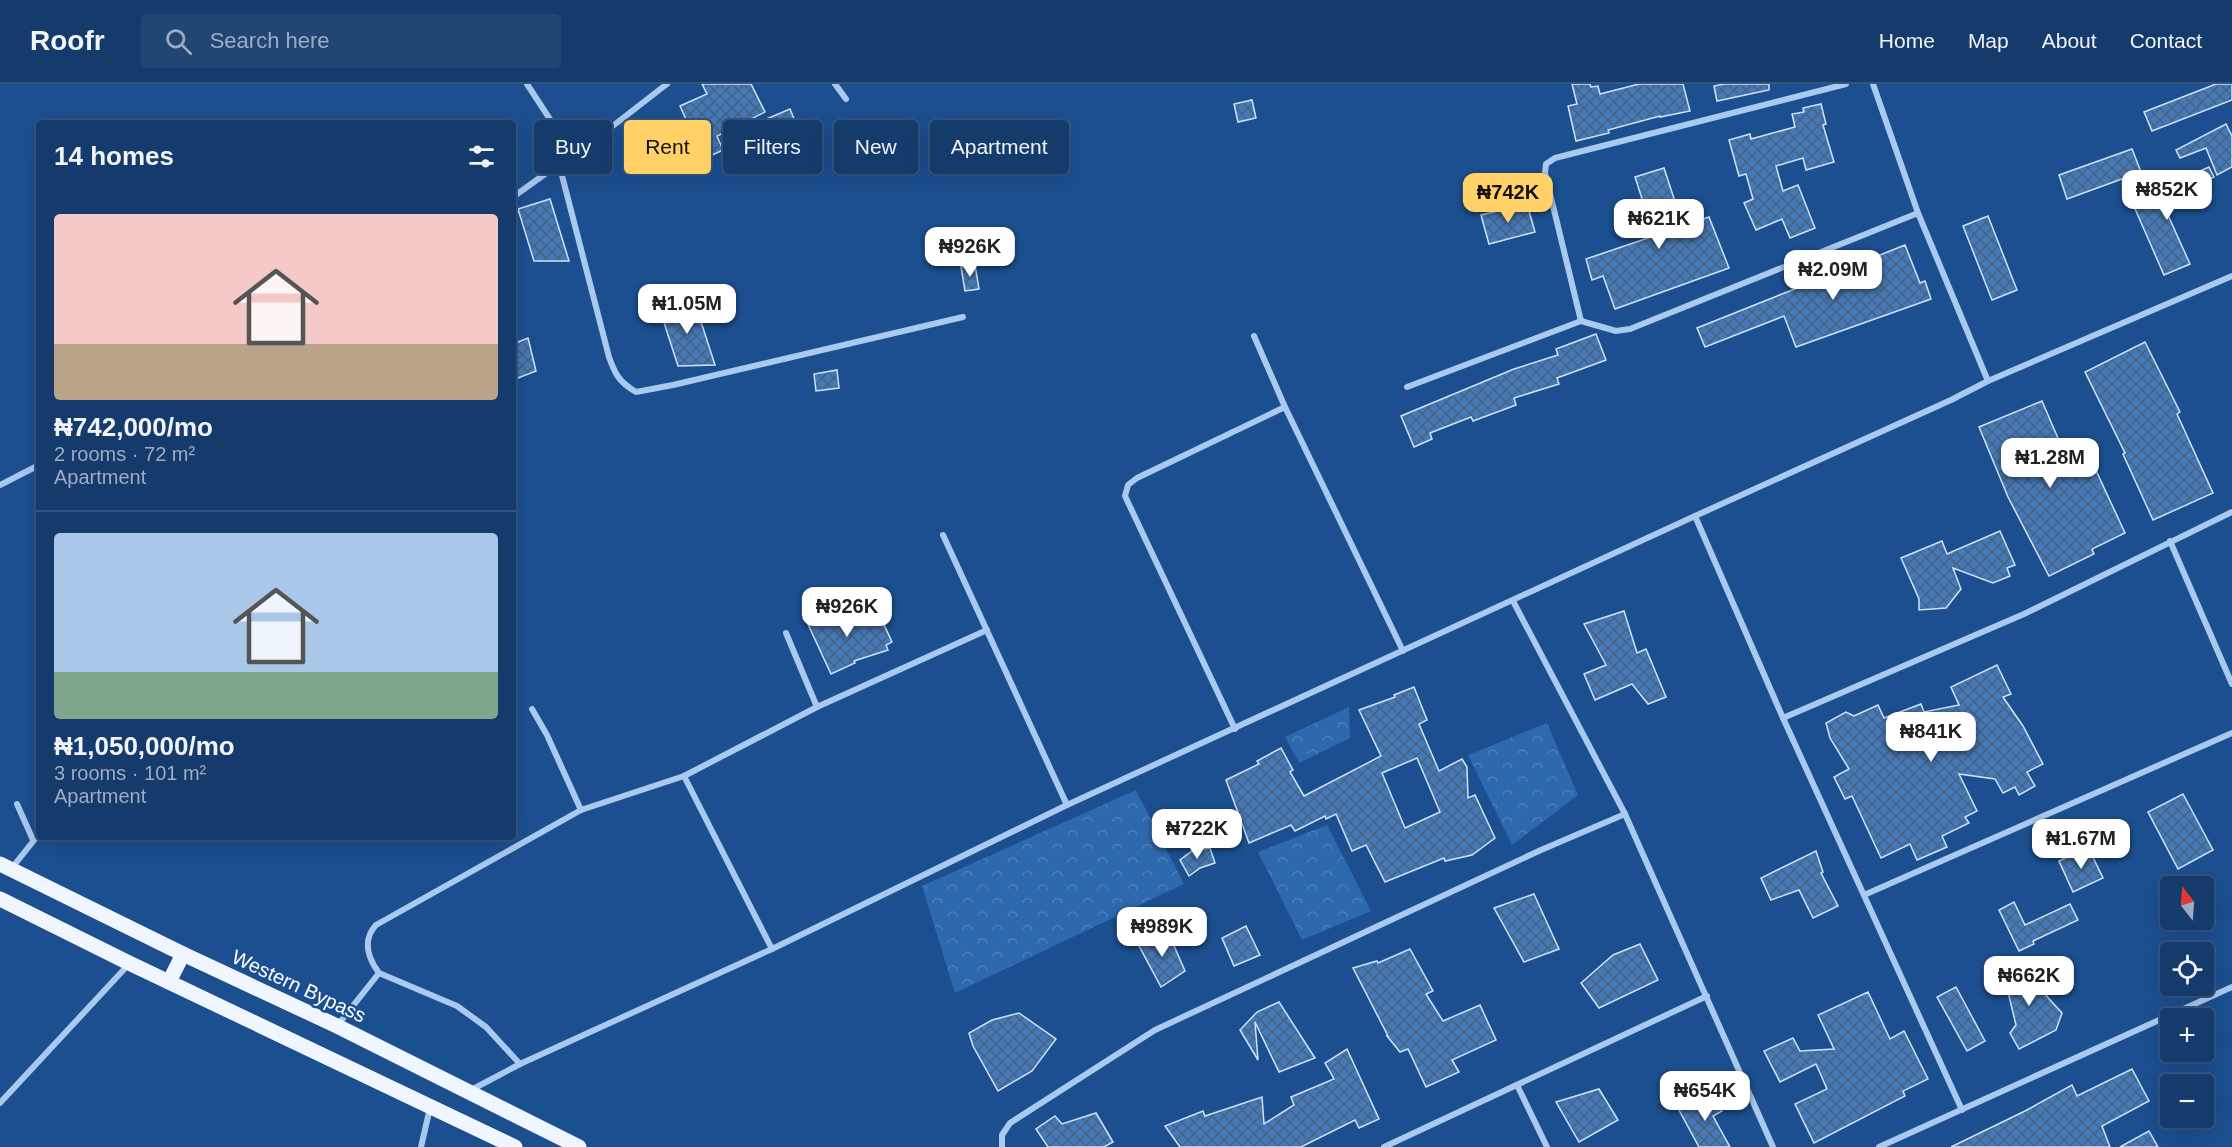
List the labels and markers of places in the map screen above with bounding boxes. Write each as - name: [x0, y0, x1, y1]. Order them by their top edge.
- pin: ₦852K: [2125, 170, 2209, 221]
- pin: ₦742K: [1466, 173, 1550, 224]
- pin: ₦621K: [1617, 199, 1701, 250]
- pin: ₦926K: [928, 227, 1012, 278]
- pin: ₦2.09M: [1784, 250, 1882, 301]
- pin: ₦1.05M: [638, 284, 736, 335]
- pin: ₦1.28M: [2001, 438, 2099, 489]
- pin: ₦926K: [805, 587, 889, 638]
- pin: ₦841K: [1889, 712, 1973, 763]
- pin: ₦722K: [1155, 809, 1239, 860]
- pin: ₦1.67M: [2032, 819, 2130, 870]
- pin: ₦989K: [1120, 907, 1204, 958]
- pin: ₦662K: [1987, 956, 2071, 1007]
- pin: ₦654K: [1663, 1071, 1747, 1122]

